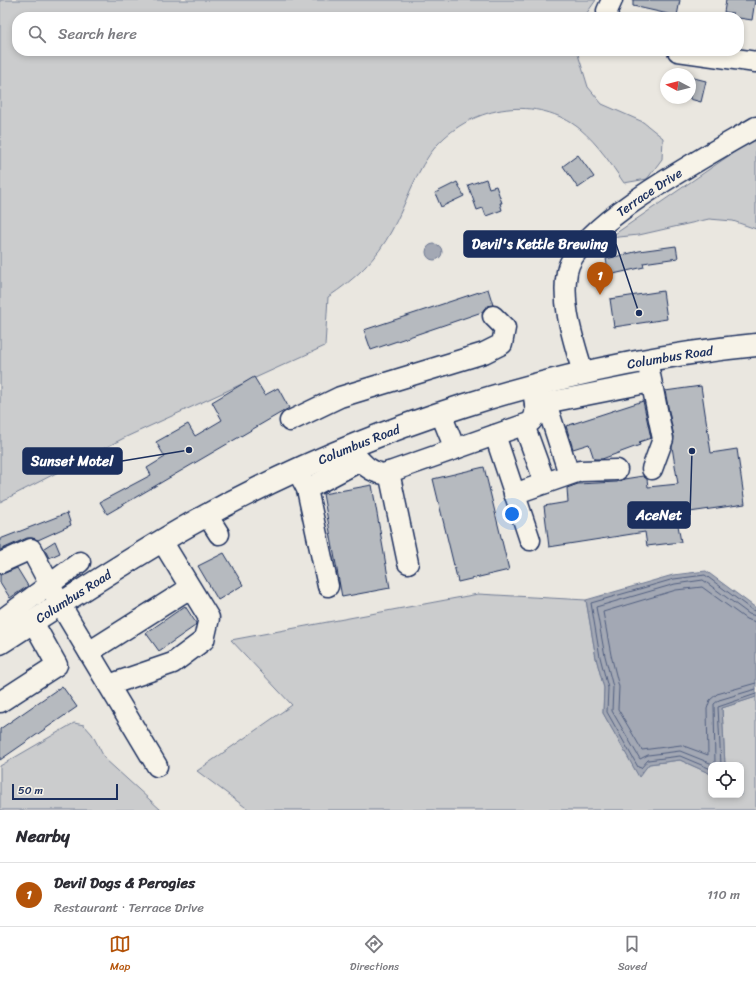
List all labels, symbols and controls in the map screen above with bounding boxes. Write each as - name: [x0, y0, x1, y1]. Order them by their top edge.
- search box: [12, 12, 744, 56]
- text: Search here: [58, 21, 137, 47]
- icon: search: [26, 23, 48, 45]
- north arrow: [660, 68, 696, 104]
- street label: Terrace Drive: [611, 161, 687, 222]
- callout: Devil's Kettle Brewing: [464, 231, 616, 257]
- text: Devil's Kettle Brewing: [472, 232, 609, 257]
- pin: 1: [587, 262, 613, 295]
- street label: Columbus Road: [625, 338, 715, 375]
- street label: Columbus Road: [314, 417, 404, 471]
- callout: Sunset Motel: [23, 448, 122, 474]
- text: Sunset Motel: [30, 449, 114, 474]
- callout: AceNet: [628, 502, 690, 528]
- text: AceNet: [635, 503, 683, 528]
- your location: [502, 504, 522, 524]
- street label: Columbus Road: [30, 562, 117, 629]
- map controls: [708, 762, 744, 798]
- button: locate: [708, 762, 744, 798]
- text: 50 m: [18, 781, 43, 800]
- scale bar: [12, 782, 118, 801]
- text: Nearby: [16, 821, 70, 851]
- text: Devil Dogs & Perogies: [54, 870, 195, 896]
- text: 1: [26, 883, 32, 906]
- text: 110 m: [707, 883, 740, 906]
- text: Restaurant · Terrace Drive: [54, 896, 204, 919]
- tab: Map: [109, 933, 131, 976]
- tab: Directions: [350, 933, 399, 976]
- tab: Saved: [618, 933, 647, 976]

